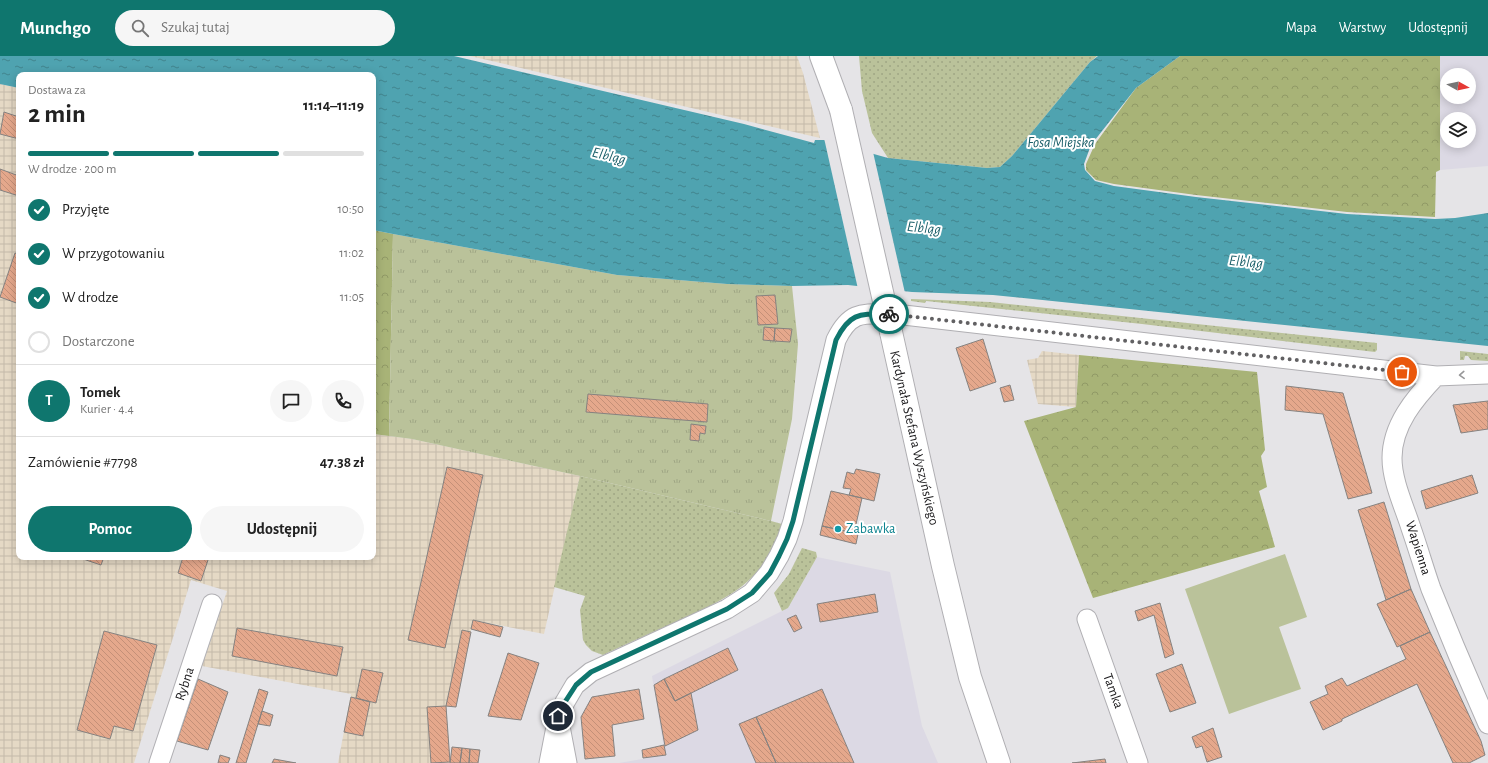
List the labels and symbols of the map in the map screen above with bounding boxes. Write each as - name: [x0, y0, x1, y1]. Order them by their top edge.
- north arrow: [1440, 68, 1476, 104]
- water label: Fosa Miejska: [1027, 135, 1095, 150]
- water label: Elbląg: [591, 145, 627, 167]
- water label: Elbląg: [906, 219, 942, 237]
- water label: Elbląg: [1228, 253, 1264, 271]
- courier: [869, 294, 909, 334]
- street label: Kardynała Stefana Wyszyńskiego: [887, 349, 941, 527]
- pin: [1385, 355, 1419, 389]
- one-way arrow: [1459, 371, 1465, 379]
- street label: Wapienna: [1403, 519, 1433, 577]
- place label: Zabawka: [846, 522, 896, 536]
- marker: Zabawka: [833, 524, 843, 534]
- street label: Rybna: [173, 665, 197, 702]
- street label: Tamka: [1100, 672, 1126, 711]
- pin: [541, 699, 575, 733]

